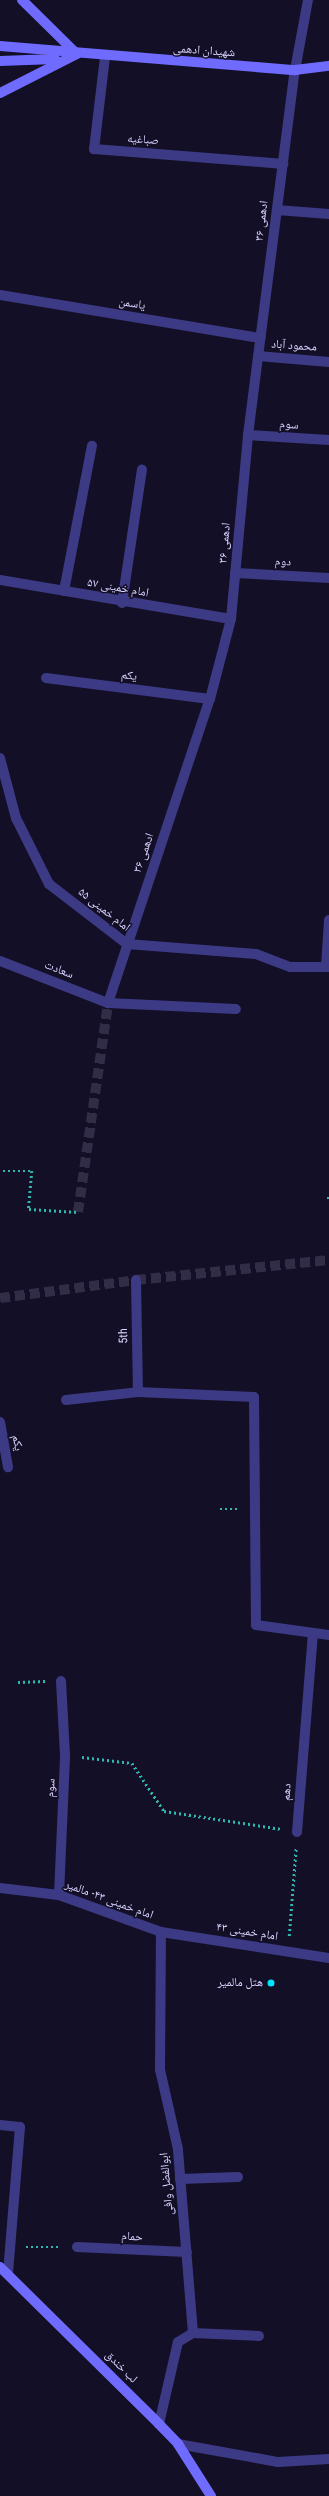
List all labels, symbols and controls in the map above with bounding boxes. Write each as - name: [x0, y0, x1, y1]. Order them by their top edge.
- street label: شهیدان ادهمی: [172, 42, 236, 60]
- street label: صباغیه: [127, 132, 159, 148]
- street label: ادهمی ۳۶: [252, 200, 272, 242]
- street label: یاسمن: [118, 295, 146, 313]
- street label: محمود آباد: [271, 337, 317, 355]
- street label: سوم: [279, 417, 299, 433]
- street label: ادهمی ۳۶: [216, 522, 234, 564]
- street label: دوم: [274, 554, 292, 570]
- street label: امام خمینی ۵۷: [86, 576, 150, 600]
- street label: یکم: [120, 668, 138, 684]
- street label: ادهمی ۳۶: [131, 831, 157, 875]
- street label: امام خمینی ۵۵: [75, 885, 133, 935]
- street label: سعادت: [42, 958, 76, 982]
- street label: 5th: [117, 1328, 131, 1344]
- street label: یکم: [9, 1434, 25, 1452]
- street label: سوم: [43, 1778, 59, 1798]
- street label: دهم: [279, 1783, 295, 1801]
- street label: امام خمینی ۴۳- مالمیر: [63, 1877, 155, 1923]
- street label: امام خمینی ۴۳: [215, 1920, 279, 1944]
- place label: هتل مالمير: [218, 1976, 263, 1990]
- marker: هتل مالمير: [266, 1978, 276, 1988]
- street label: ابوالفضل وافی: [157, 2152, 177, 2216]
- street label: حمام: [121, 2229, 143, 2245]
- street label: لب خندق: [102, 2348, 140, 2386]

